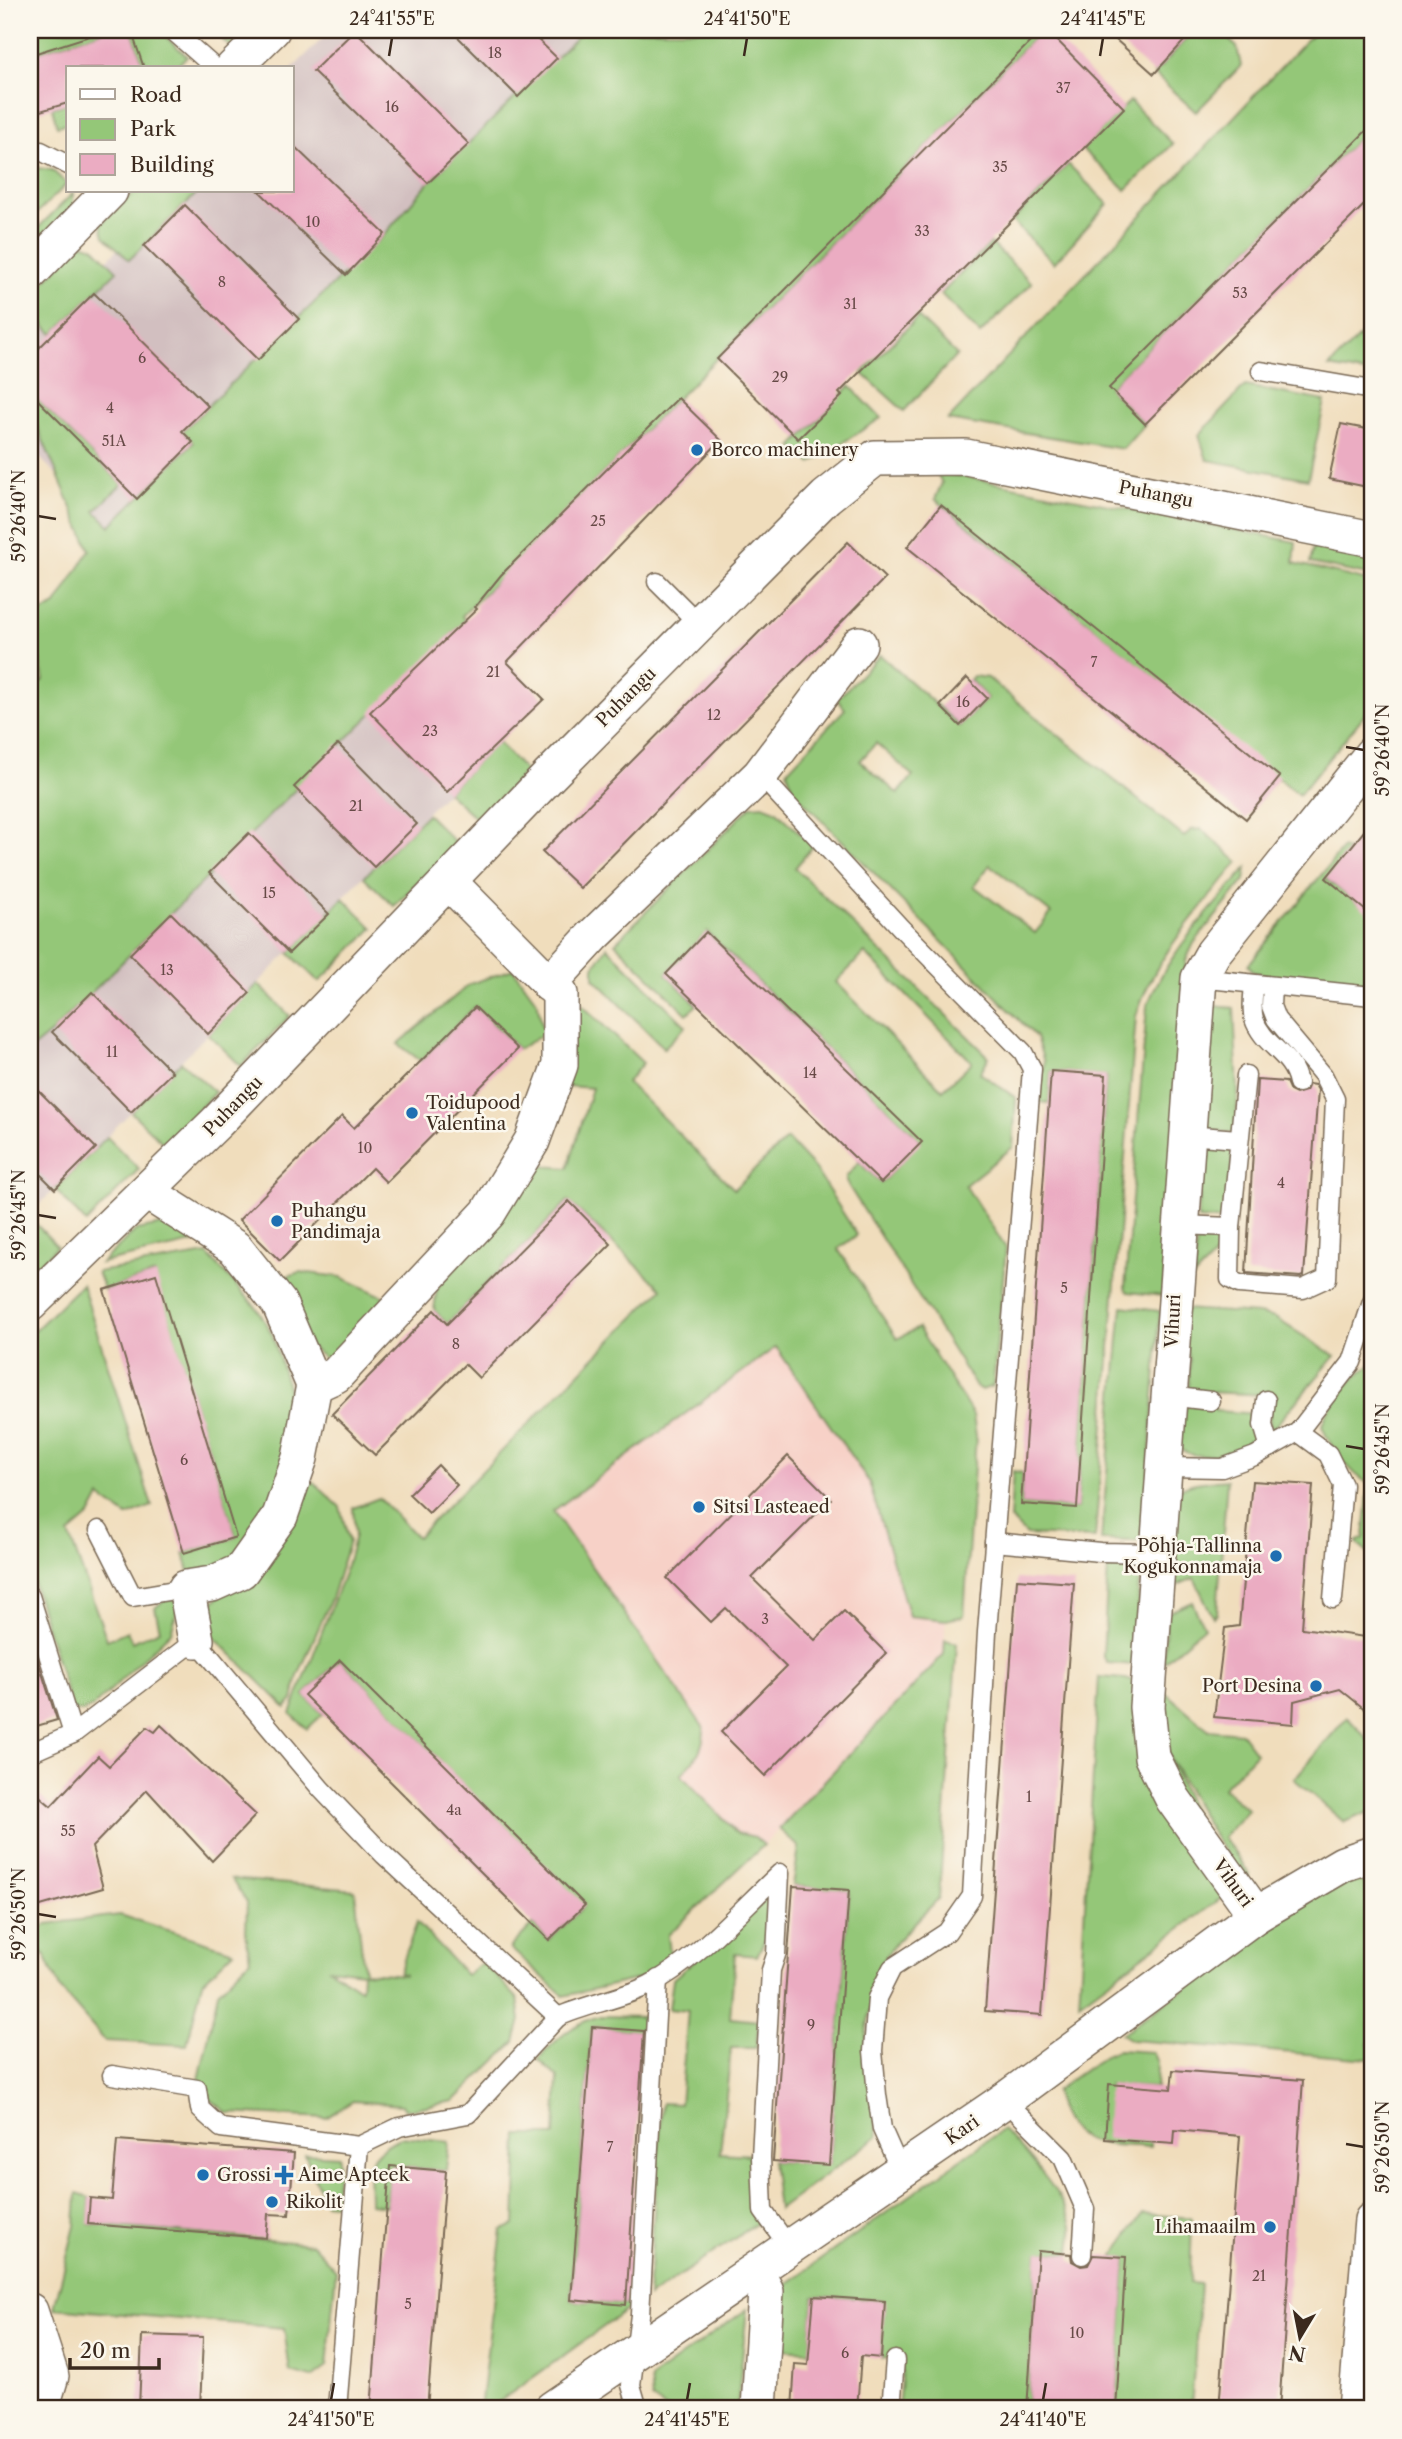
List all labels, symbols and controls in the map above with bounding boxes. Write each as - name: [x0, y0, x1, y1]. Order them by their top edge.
- text: 24°41'55"E: [349, 8, 435, 30]
- text: 24°41'50"E: [703, 8, 791, 30]
- text: 24°41'45"E: [1060, 8, 1146, 30]
- house number: 18: [488, 44, 502, 62]
- legend: [66, 66, 294, 192]
- house number: 37: [1056, 79, 1070, 97]
- text: Road: [130, 82, 182, 107]
- house number: 16: [385, 98, 399, 116]
- text: Park: [130, 116, 176, 141]
- text: Building: [130, 152, 215, 177]
- house number: 35: [992, 158, 1008, 176]
- house number: 10: [306, 213, 320, 231]
- house number: 33: [914, 222, 930, 240]
- house number: 8: [218, 273, 226, 291]
- house number: 53: [1232, 284, 1248, 302]
- house number: 31: [843, 295, 857, 313]
- house number: 6: [138, 349, 146, 367]
- house number: 29: [772, 368, 788, 386]
- house number: 4: [106, 399, 114, 417]
- house number: 51A: [102, 432, 127, 450]
- place label: Borco machinery: [711, 439, 860, 461]
- marker: Borco machinery: [689, 442, 705, 458]
- text: 59°26'40"N: [8, 469, 30, 563]
- street label: Puhangu: [1117, 476, 1195, 512]
- house number: 25: [590, 512, 606, 530]
- house number: 7: [1091, 653, 1098, 671]
- street label: Puhangu: [591, 662, 661, 732]
- house number: 21: [486, 663, 500, 681]
- house number: 16: [956, 693, 970, 711]
- text: 59°26'40"N: [1372, 703, 1394, 797]
- house number: 12: [707, 706, 721, 724]
- house number: 23: [422, 722, 438, 740]
- house number: 21: [349, 797, 363, 815]
- house number: 15: [262, 884, 276, 902]
- house number: 13: [160, 961, 174, 979]
- house number: 11: [106, 1043, 118, 1061]
- house number: 14: [803, 1064, 817, 1082]
- street label: Puhangu: [199, 1071, 267, 1141]
- place label: Toidupood Valentina: [425, 1092, 520, 1135]
- marker: Toidupood Valentina: [404, 1105, 420, 1121]
- house number: 10: [358, 1139, 372, 1157]
- text: 59°26'45"N: [8, 1169, 30, 1261]
- house number: 4: [1277, 1174, 1285, 1192]
- place label: Puhangu Pandimaja: [291, 1200, 381, 1243]
- marker: Puhangu Pandimaja: [269, 1213, 285, 1229]
- house number: 5: [1060, 1279, 1068, 1297]
- street label: Vihuri: [1161, 1293, 1185, 1349]
- house number: 8: [452, 1335, 460, 1353]
- text: 59°26'45"N: [1372, 1403, 1394, 1495]
- house number: 6: [180, 1451, 188, 1469]
- place label: Sitsi Lasteaed: [713, 1496, 830, 1518]
- marker: Sitsi Lasteaed: [691, 1499, 707, 1515]
- place label: Põhja-Tallinna Kogukonnamaja: [1123, 1535, 1263, 1578]
- marker: Põhja-Tallinna Kogukonnamaja: [1268, 1548, 1284, 1564]
- house number: 3: [761, 1610, 769, 1628]
- place label: Port Desina: [1202, 1675, 1302, 1697]
- marker: Port Desina: [1308, 1678, 1324, 1694]
- house number: 1: [1026, 1788, 1032, 1806]
- house number: 4a: [446, 1801, 462, 1819]
- house number: 55: [60, 1822, 76, 1840]
- street label: Vihuri: [1208, 1854, 1258, 1912]
- text: 59°26'50"N: [8, 1867, 30, 1961]
- house number: 9: [807, 2016, 815, 2034]
- text: 59°26'50"N: [1372, 2100, 1394, 2194]
- street label: Kari: [941, 2110, 984, 2149]
- house number: 7: [607, 2138, 614, 2156]
- place label: Grossi: [217, 2164, 272, 2186]
- place label: Aime Apteek: [297, 2164, 411, 2186]
- marker: Grossi: [195, 2167, 211, 2183]
- marker: Aime Apteek: [276, 2167, 292, 2183]
- place label: Rikolit: [286, 2191, 343, 2213]
- marker: Rikolit: [264, 2194, 280, 2210]
- place label: Lihamaailm: [1155, 2216, 1256, 2238]
- marker: Lihamaailm: [1262, 2219, 1278, 2235]
- house number: 21: [1252, 2267, 1266, 2285]
- house number: 5: [404, 2295, 412, 2313]
- north arrow: [1266, 2302, 1336, 2372]
- house number: 10: [1070, 2324, 1084, 2342]
- scale bar: [70, 2327, 159, 2371]
- text: 20 m: [80, 2338, 131, 2363]
- text: N: [1287, 2340, 1307, 2366]
- house number: 6: [841, 2344, 849, 2362]
- text: 24°41'50"E: [287, 2409, 375, 2431]
- text: 24°41'45"E: [644, 2409, 730, 2431]
- text: 24°41'40"E: [1000, 2409, 1086, 2431]

